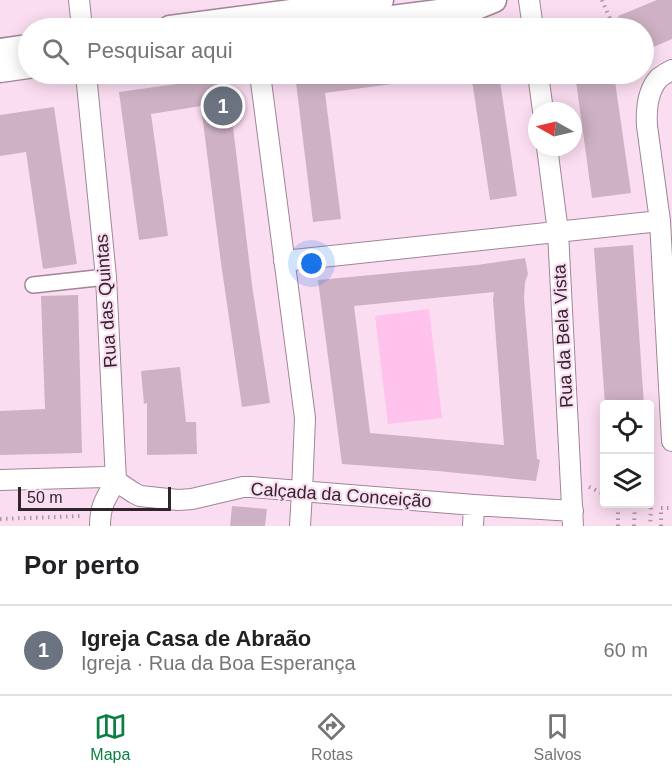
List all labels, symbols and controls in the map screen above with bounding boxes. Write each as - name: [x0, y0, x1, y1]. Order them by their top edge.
- search box: [18, 18, 654, 84]
- icon: search: [39, 35, 72, 68]
- text: Pesquisar aqui: [87, 38, 233, 63]
- pin: 1: [204, 84, 242, 128]
- north arrow: [528, 102, 582, 156]
- street label: Rua das Quintas: [91, 233, 121, 369]
- your location: [297, 249, 326, 278]
- street label: Rua da Bela Vista: [549, 263, 577, 408]
- map controls: [600, 400, 654, 508]
- button: locate: [600, 400, 654, 454]
- button: layers: [600, 454, 654, 508]
- street label: Calçada da Conceição: [250, 479, 432, 511]
- scale bar: [18, 484, 171, 511]
- text: 50 m: [27, 489, 63, 506]
- text: Por perto: [24, 550, 140, 580]
- text: Igreja Casa de Abraão: [81, 626, 311, 651]
- text: 1: [38, 639, 49, 661]
- text: 60 m: [604, 639, 648, 661]
- text: Igreja · Rua da Boa Esperança: [81, 652, 356, 674]
- tab: Mapa: [90, 710, 130, 764]
- tab: Rotas: [311, 710, 353, 764]
- tab: Salvos: [534, 710, 582, 764]

